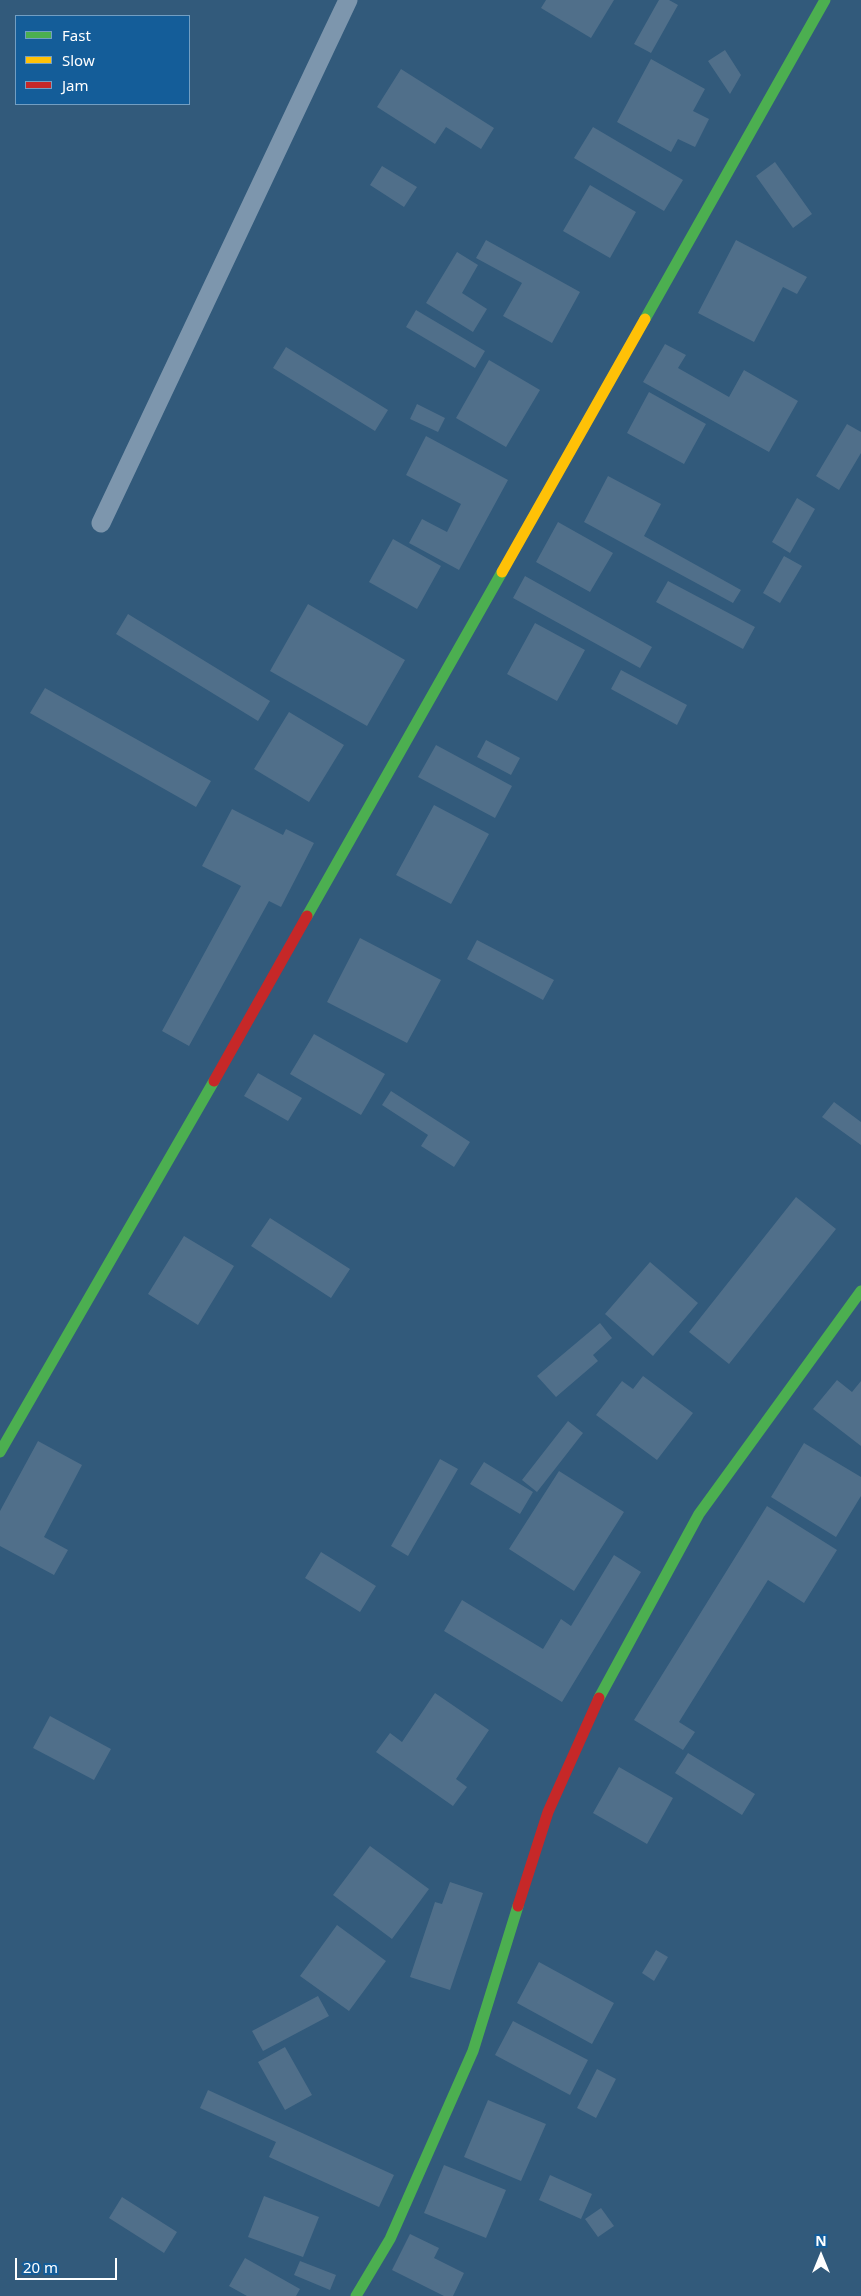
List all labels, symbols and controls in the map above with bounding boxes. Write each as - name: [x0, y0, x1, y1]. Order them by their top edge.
- legend: [15, 15, 190, 105]
- text: Fast: [62, 25, 91, 45]
- text: Slow: [62, 50, 95, 70]
- text: Jam: [62, 75, 89, 95]
- north arrow: [796, 2231, 846, 2281]
- text: N: [815, 2231, 827, 2250]
- scale bar: [18, 2248, 120, 2280]
- text: 20 m: [23, 2257, 58, 2277]

